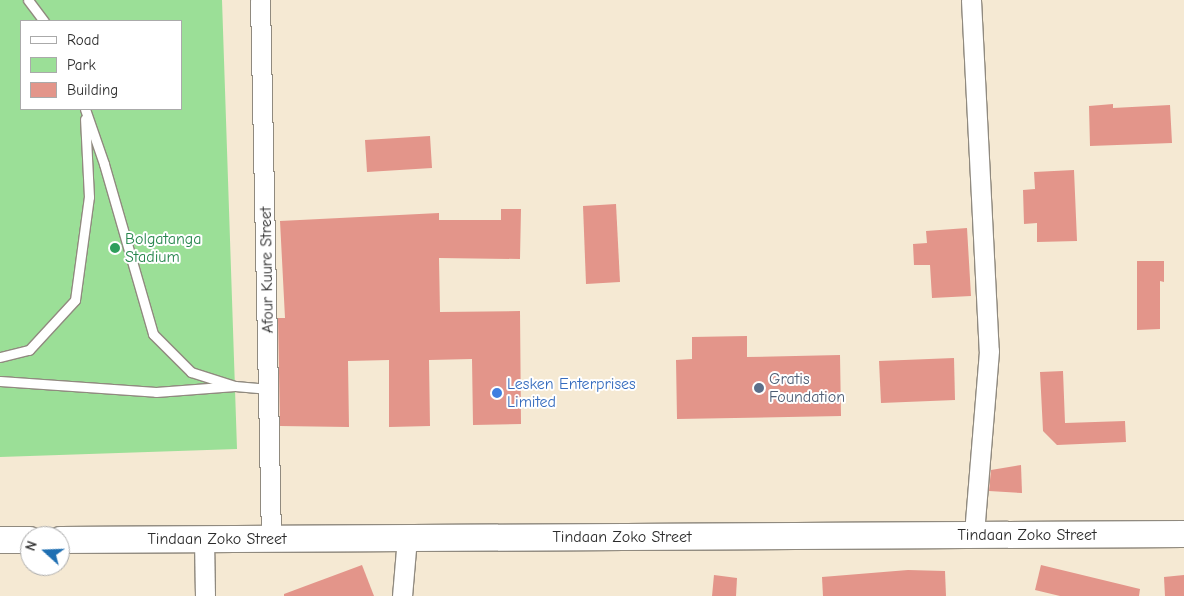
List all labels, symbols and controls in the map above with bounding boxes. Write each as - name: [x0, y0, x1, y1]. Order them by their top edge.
- legend: [20, 20, 182, 110]
- text: Road: [67, 31, 99, 49]
- text: Park: [67, 56, 96, 74]
- text: Building: [67, 81, 118, 99]
- street label: Afour Kuure Street: [256, 207, 278, 333]
- place label: Bolgatanga Stadium: [125, 229, 202, 267]
- marker: Bolgatanga Stadium: [109, 242, 121, 254]
- place label: Gratis Foundation: [769, 369, 845, 407]
- place label: Lesken Enterprises Limited: [507, 374, 636, 412]
- marker: Gratis Foundation: [753, 382, 765, 394]
- marker: Lesken Enterprises Limited: [491, 387, 503, 399]
- street label: Tindaan Zoko Street: [957, 525, 1097, 545]
- north arrow: [20, 526, 70, 576]
- street label: Tindaan Zoko Street: [552, 527, 692, 547]
- street label: Tindaan Zoko Street: [147, 529, 287, 549]
- text: N: [22, 539, 41, 553]

